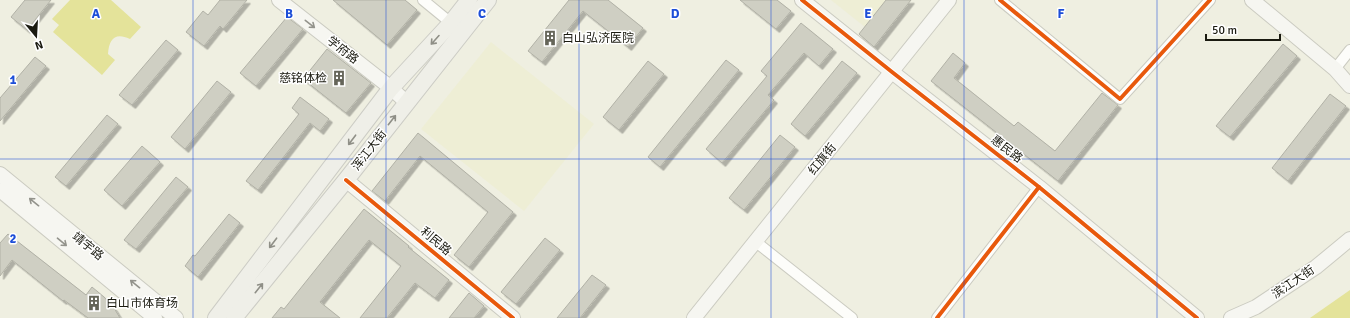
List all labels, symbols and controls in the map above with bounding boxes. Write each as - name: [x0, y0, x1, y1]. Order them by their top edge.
- text: A: [92, 6, 101, 22]
- text: B: [285, 6, 293, 22]
- text: C: [478, 6, 486, 22]
- text: D: [671, 6, 680, 22]
- text: E: [864, 6, 872, 22]
- text: F: [1058, 6, 1065, 22]
- north arrow: [16, 16, 56, 56]
- scale bar: [1206, 16, 1280, 42]
- one-way arrow: [304, 20, 315, 28]
- text: 50 m: [1212, 23, 1237, 38]
- building icon: 白山弘济医院: [541, 29, 559, 47]
- place label: 白山弘济医院: [562, 31, 634, 46]
- street label: 学府路: [324, 33, 361, 67]
- one-way arrow: [430, 35, 440, 45]
- text: N: [33, 38, 45, 52]
- building icon: 慈铭体检: [330, 69, 348, 87]
- place label: 慈铭体检: [279, 71, 327, 86]
- text: 1: [9, 72, 17, 88]
- one-way arrow: [388, 115, 396, 126]
- street label: 浑江大街: [349, 127, 390, 174]
- street label: 惠民路: [988, 132, 1025, 166]
- one-way arrow: [347, 134, 356, 145]
- street label: 红旗街: [805, 141, 840, 178]
- one-way arrow: [29, 198, 40, 206]
- street label: 利民路: [417, 224, 454, 259]
- street label: 靖宇路: [69, 229, 106, 264]
- text: 2: [9, 231, 17, 247]
- one-way arrow: [57, 237, 68, 246]
- one-way arrow: [269, 238, 277, 249]
- street label: 滨江大街: [1269, 263, 1317, 302]
- one-way arrow: [130, 280, 141, 288]
- one-way arrow: [254, 282, 263, 293]
- building icon: 白山市体育场: [85, 294, 103, 312]
- place label: 白山市体育场: [106, 296, 178, 311]

